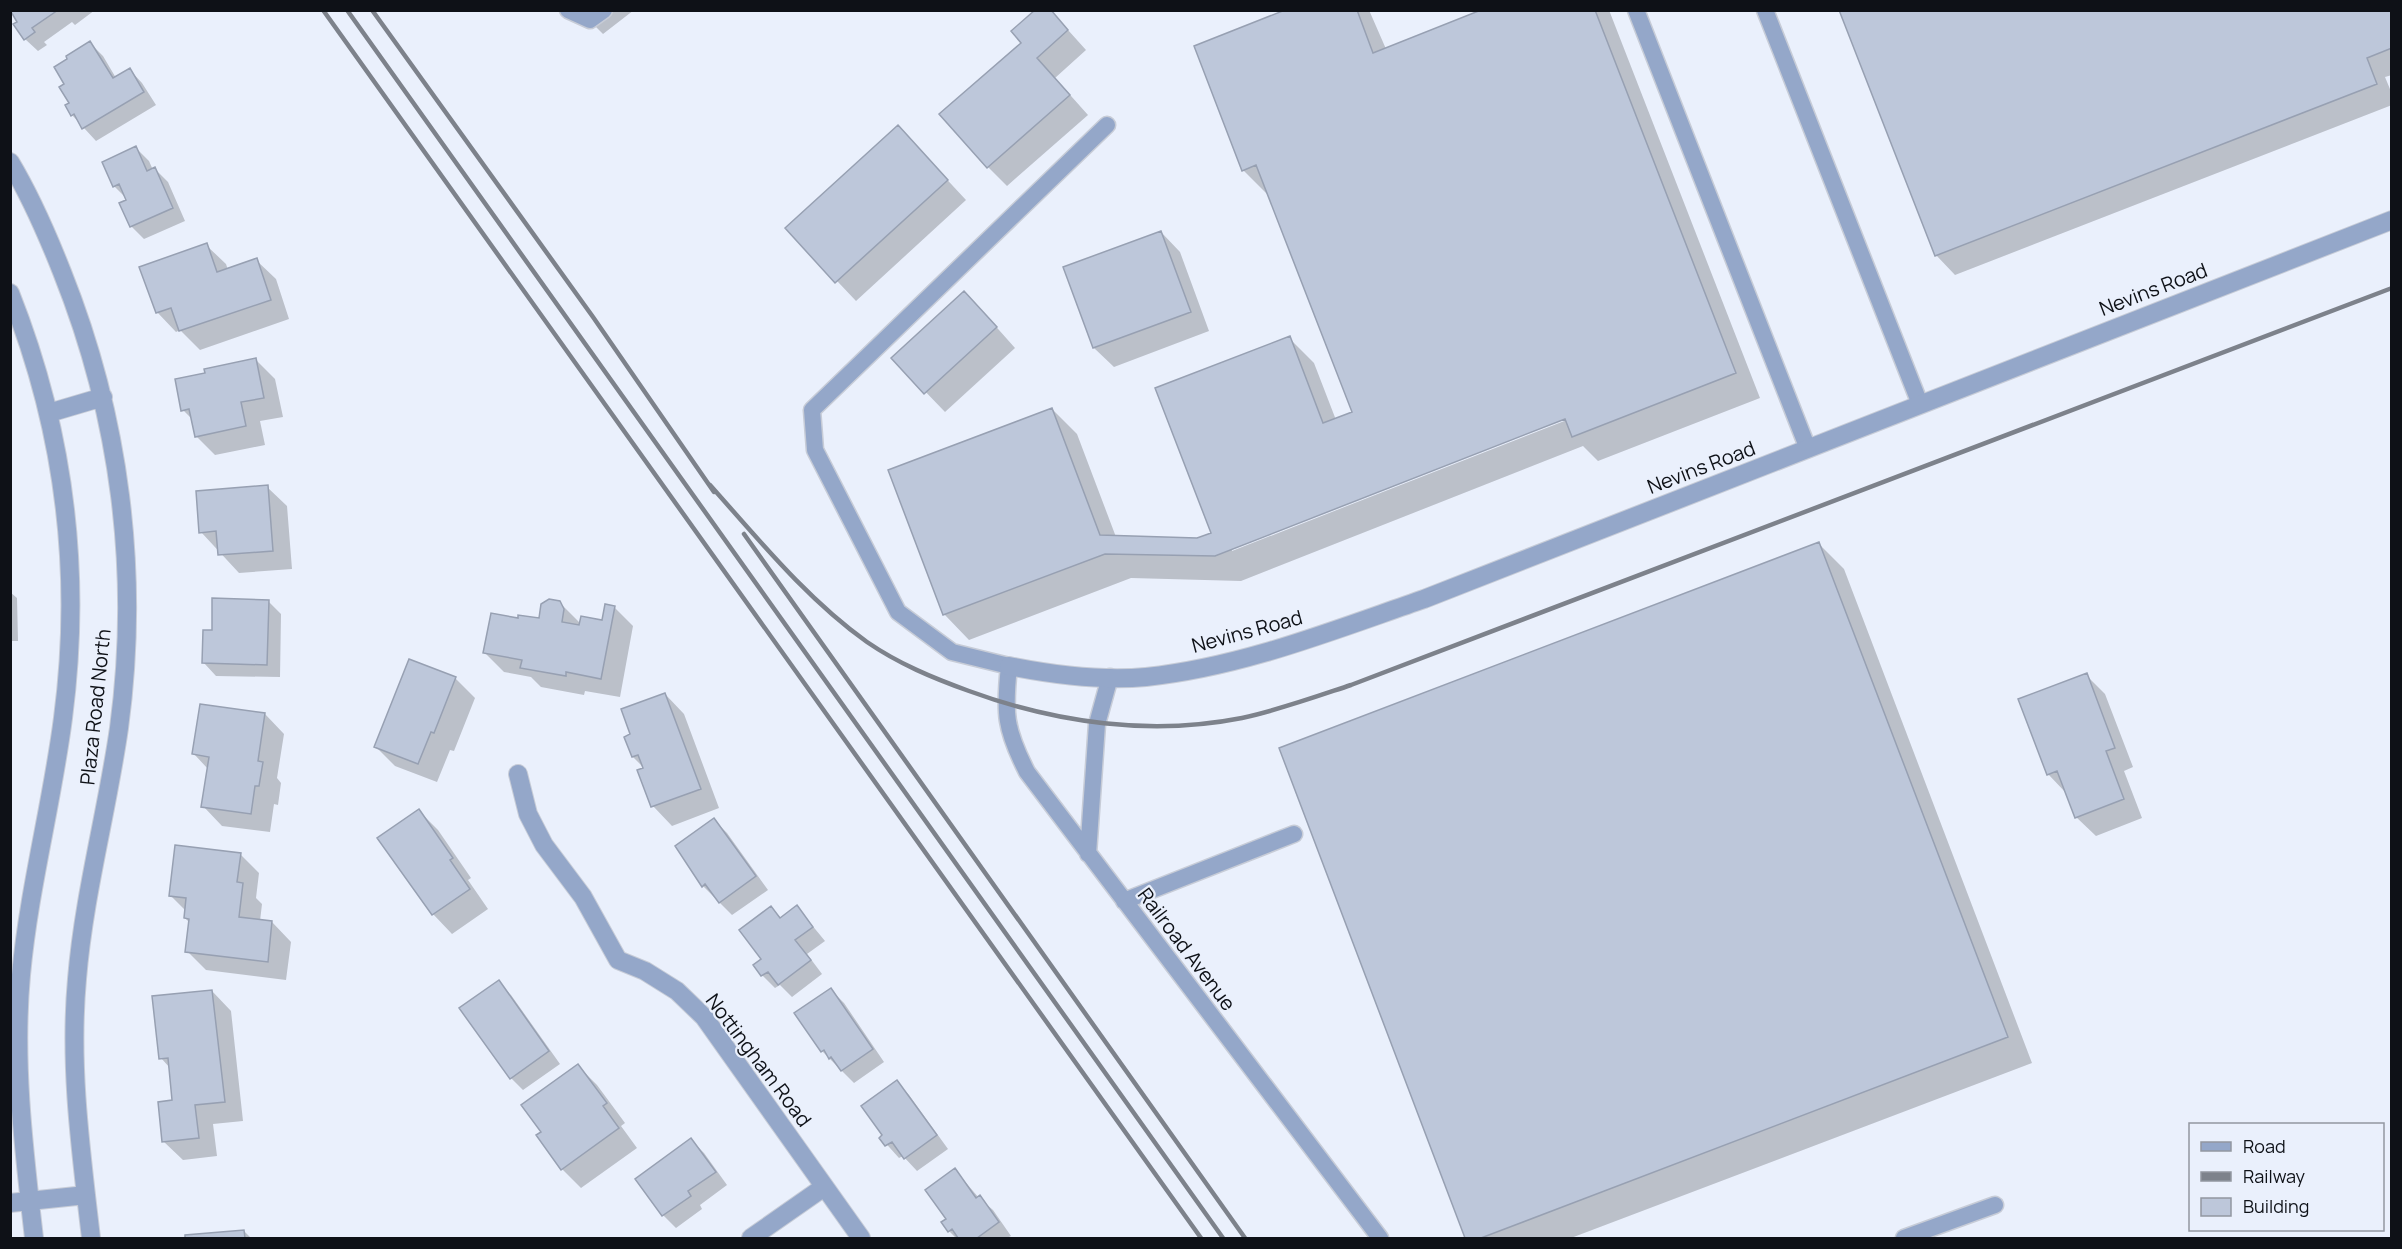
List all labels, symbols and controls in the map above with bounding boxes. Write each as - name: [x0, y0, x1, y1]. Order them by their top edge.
- street label: Nevins Road: [2095, 256, 2211, 322]
- street label: Nevins Road: [1643, 434, 1759, 500]
- street label: Nevins Road: [1189, 603, 1305, 659]
- street label: Plaza Road North: [73, 628, 117, 786]
- street label: Railroad Avenue: [1132, 882, 1242, 1016]
- street label: Nottingham Road: [700, 988, 818, 1132]
- legend: [2189, 1123, 2384, 1231]
- text: Road: [2243, 1134, 2286, 1158]
- text: Railway: [2243, 1164, 2305, 1188]
- text: Building: [2243, 1194, 2309, 1218]

